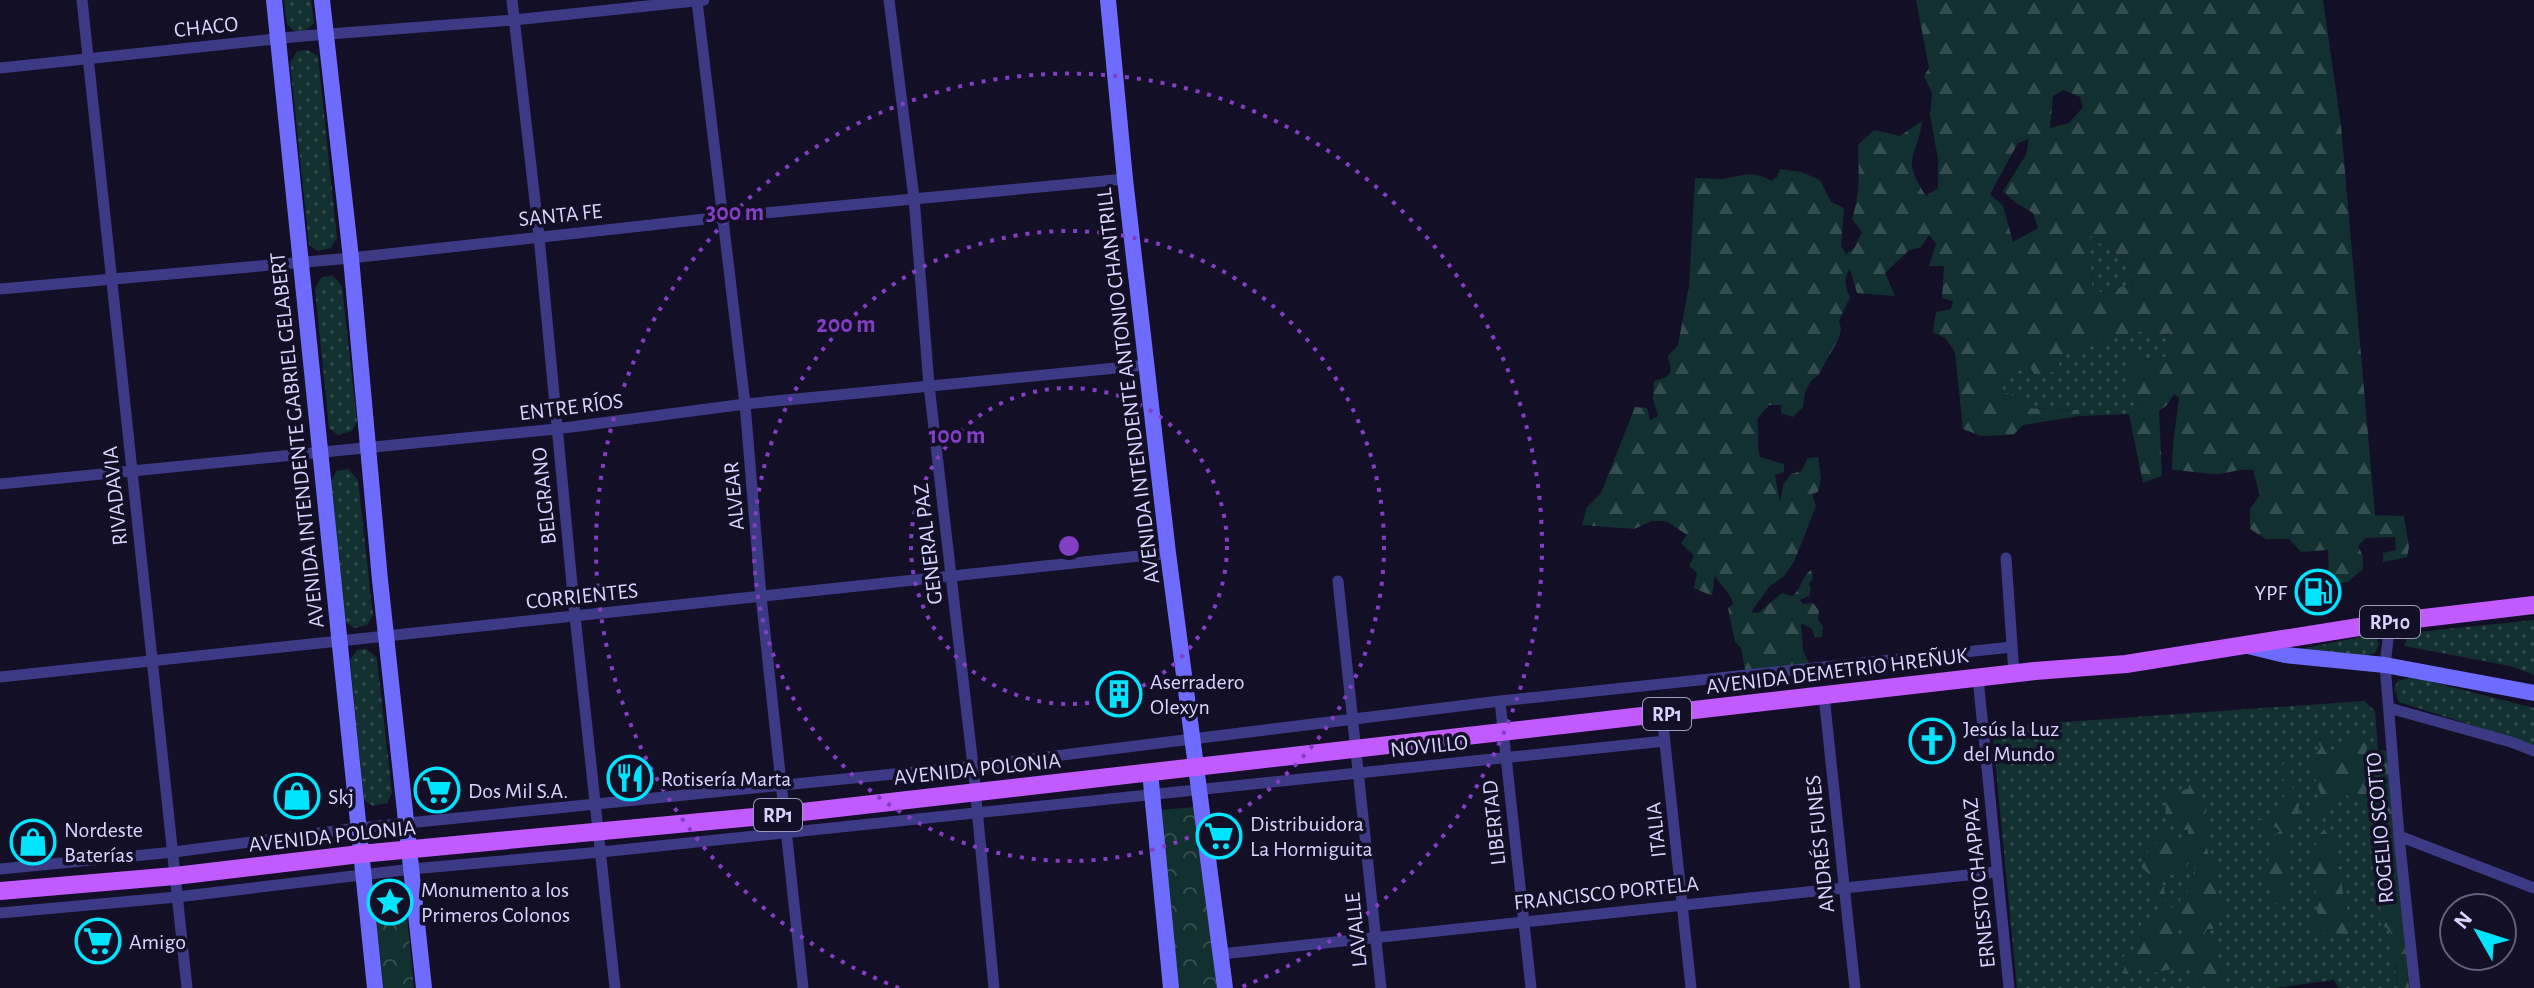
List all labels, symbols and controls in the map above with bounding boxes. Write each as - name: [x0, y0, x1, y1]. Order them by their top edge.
- street label: CHACO: [173, 13, 239, 41]
- street label: AVENIDA INTENDENTE ANTONIO CHANTRILL: [1093, 186, 1163, 585]
- street label: SANTA FE: [517, 200, 603, 230]
- text: 300 m: [706, 201, 764, 225]
- street label: AVENIDA INTENDENTE GABRIEL GELABERT: [266, 251, 328, 629]
- text: 200 m: [816, 313, 876, 337]
- street label: ENTRE RÍOS: [518, 389, 624, 424]
- text: 100 m: [929, 424, 985, 448]
- street label: RIVADAVIA: [99, 445, 131, 547]
- street label: BELGRANO: [528, 446, 560, 546]
- street label: ALVEAR: [720, 461, 748, 531]
- street label: GENERAL PAZ: [910, 482, 946, 606]
- centre of rings: [1055, 532, 1083, 560]
- fuel station icon: YPF: [2294, 568, 2342, 616]
- street label: CORRIENTES: [525, 579, 639, 613]
- place label: YPF: [2254, 582, 2287, 604]
- road number: RP10: [2360, 606, 2420, 638]
- street label: AVENIDA DEMETRIO HREÑUK: [1705, 643, 1970, 698]
- building icon: Aserradero Olexyn: [1095, 670, 1143, 718]
- place label: Aserradero Olexyn: [1150, 671, 1245, 718]
- road number: RP1: [1643, 698, 1691, 730]
- church icon: Jesús la Luz del Mundo: [1908, 717, 1956, 765]
- place label: Jesús la Luz del Mundo: [1963, 718, 2059, 765]
- street label: NOVILLO: [1389, 731, 1469, 761]
- street label: AVENIDA POLONIA: [893, 749, 1062, 789]
- street label: ROGELIO SCOTTO: [2362, 751, 2398, 904]
- restaurant icon: Rotisería Marta: [606, 754, 654, 802]
- supermarket icon: Dos Mil S.A.: [413, 766, 461, 814]
- place label: Rotisería Marta: [661, 768, 791, 790]
- shop icon: Skj: [273, 772, 321, 820]
- street label: ANDRÉS FUNES: [1801, 774, 1838, 914]
- street label: LIBERTAD: [1479, 779, 1509, 866]
- place label: Dos Mil S.A.: [468, 780, 568, 802]
- place label: Skj: [328, 786, 354, 808]
- street label: ERNESTO CHAPPAZ: [1959, 797, 1999, 969]
- road number: RP1: [754, 799, 802, 831]
- street label: ITALIA: [1642, 801, 1670, 859]
- supermarket icon: Distribuidora La Hormiguita: [1195, 812, 1243, 860]
- place label: Distribuidora La Hormiguita: [1250, 813, 1373, 860]
- street label: AVENIDA POLONIA: [248, 816, 417, 856]
- shop icon: Nordeste Baterías: [9, 818, 57, 866]
- place label: Nordeste Baterías: [64, 819, 143, 866]
- street label: FRANCISCO PORTELA: [1512, 872, 1700, 914]
- place icon: Monumento a los Primeros Colonos: [366, 878, 414, 926]
- place label: Monumento a los Primeros Colonos: [421, 879, 570, 926]
- street label: LAVALLE: [1341, 891, 1371, 968]
- north arrow: [2438, 892, 2518, 972]
- text: N: [2450, 907, 2477, 933]
- supermarket icon: Amigo: [74, 917, 122, 965]
- place label: Amigo: [129, 931, 186, 953]

